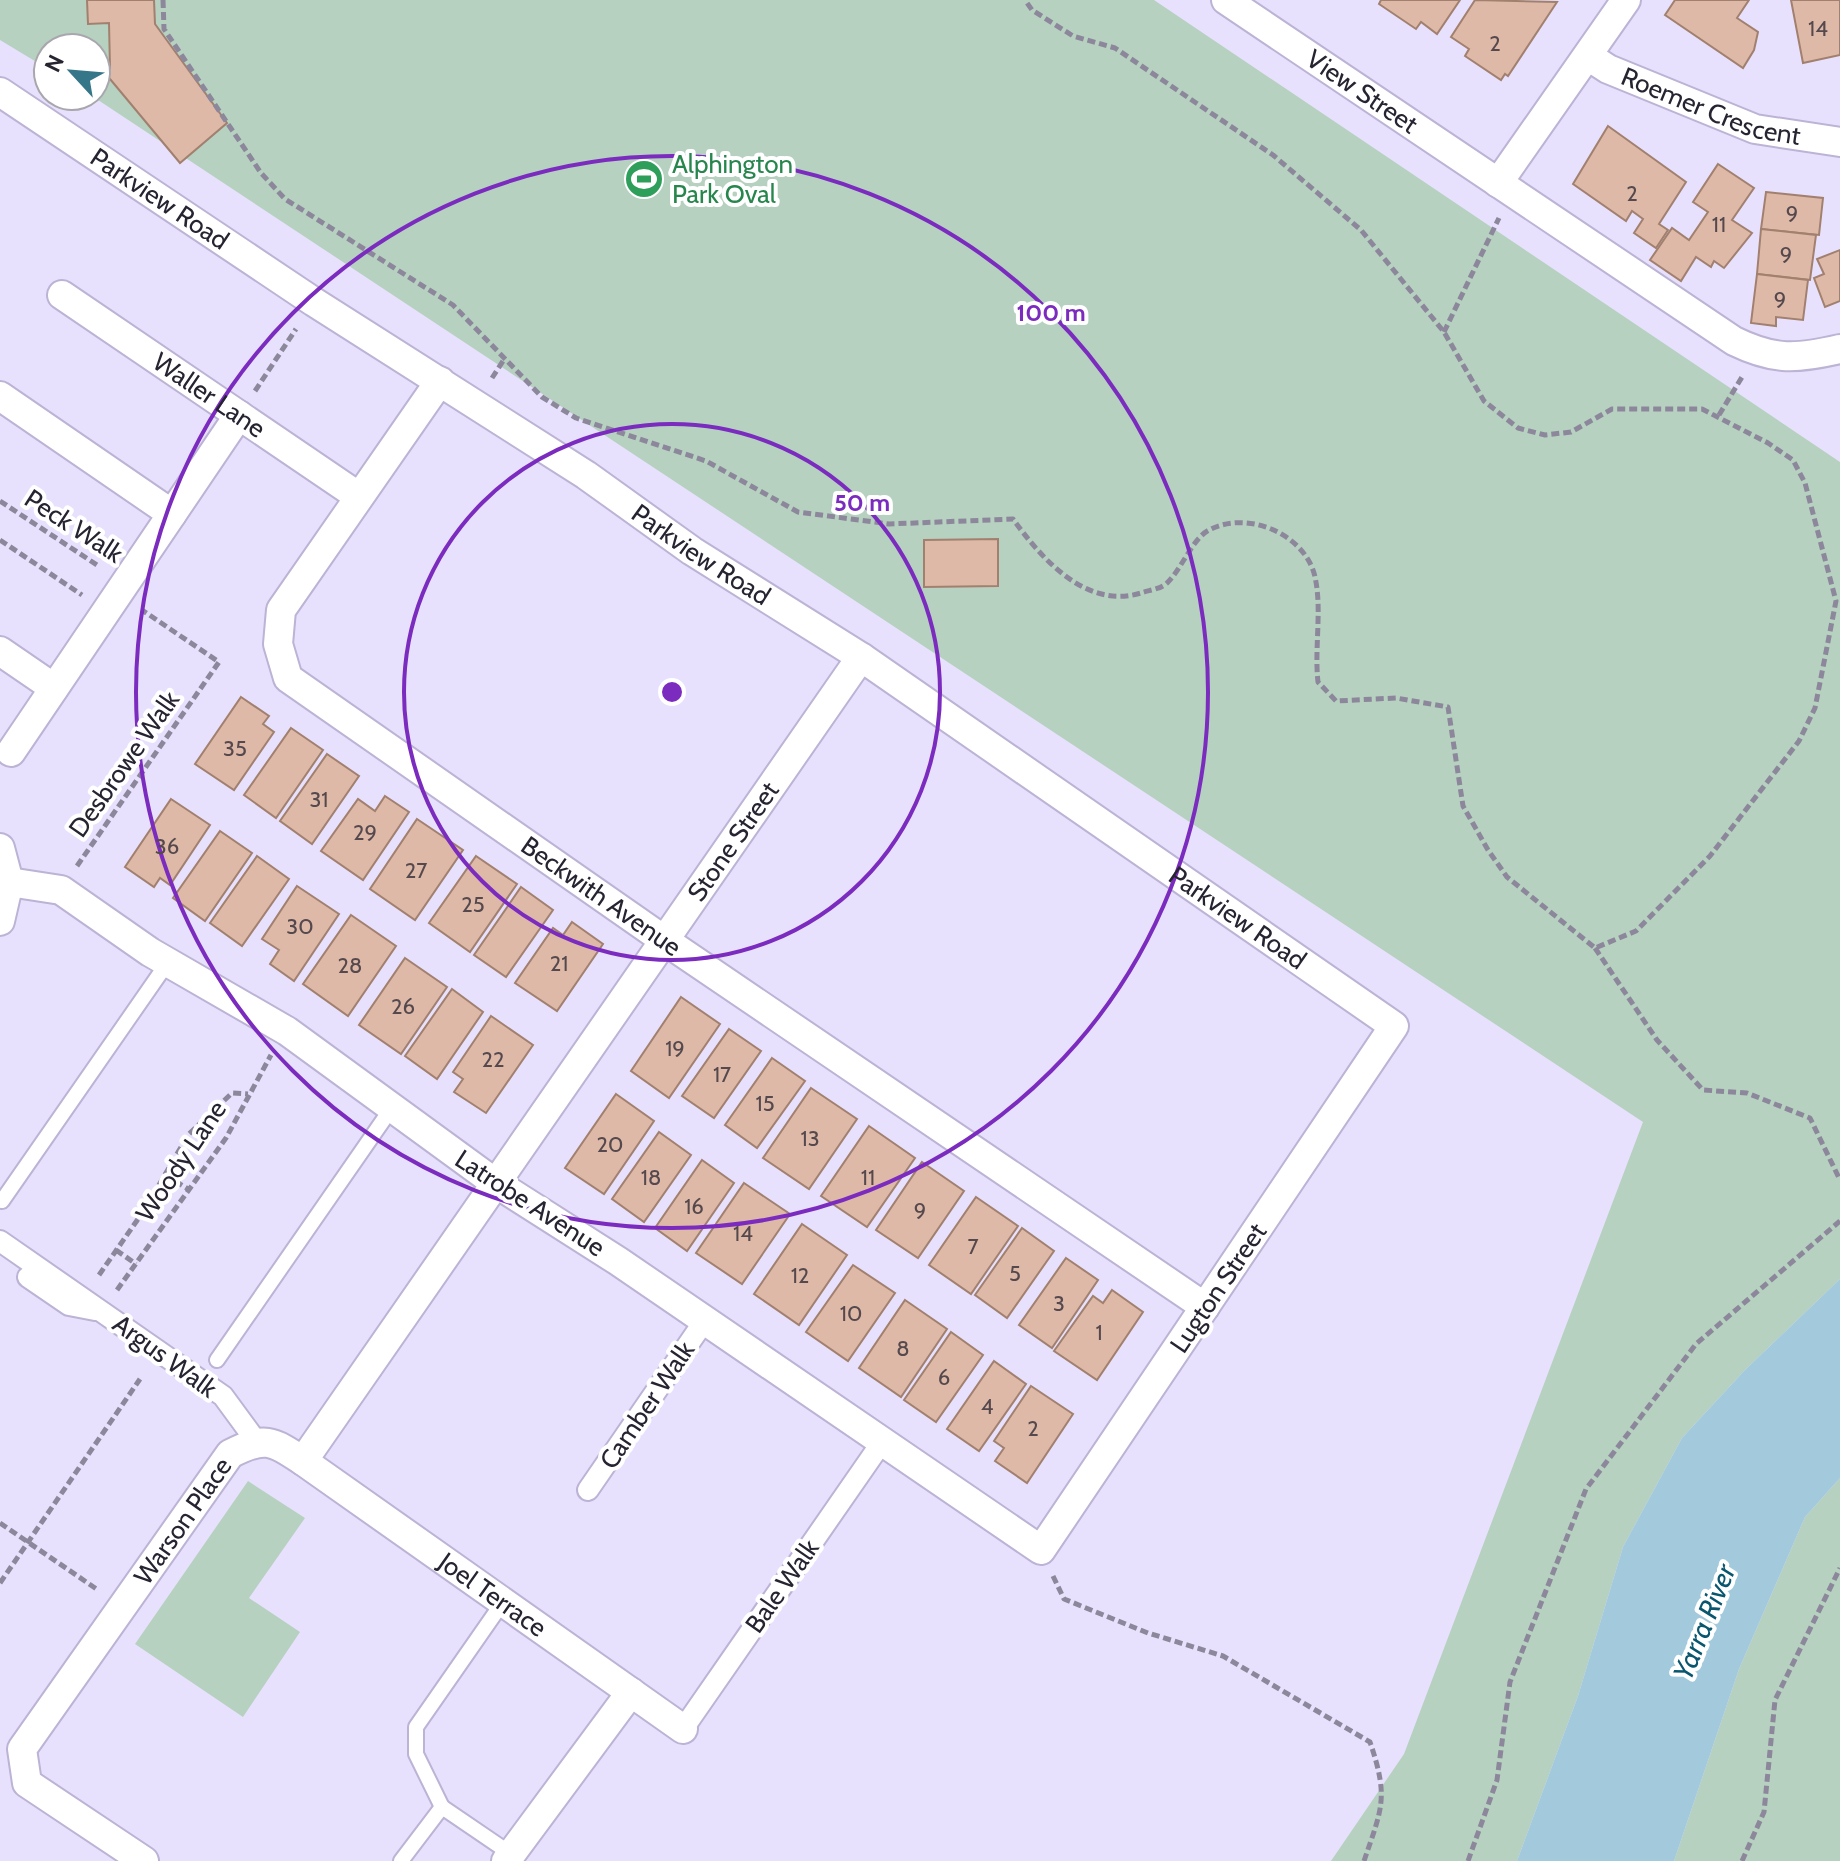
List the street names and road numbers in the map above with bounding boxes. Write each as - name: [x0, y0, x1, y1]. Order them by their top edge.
- street label: View Street: [1300, 43, 1424, 140]
- street label: Roemer Crescent: [1617, 60, 1803, 152]
- street label: Parkview Road: [84, 141, 235, 256]
- street label: Waller Lane: [147, 346, 272, 444]
- street label: Peck Walk: [19, 482, 130, 570]
- street label: Parkview Road: [625, 497, 776, 612]
- street label: Desbrowe Walk: [62, 685, 186, 843]
- street label: Stone Street: [680, 775, 786, 907]
- street label: Beckwith Avenue: [515, 829, 687, 963]
- street label: Parkview Road: [1163, 859, 1312, 976]
- street label: Woody Lane: [129, 1094, 233, 1228]
- street label: Latrobe Avenue: [449, 1143, 611, 1263]
- street label: Lugton Street: [1163, 1217, 1273, 1359]
- street label: Argus Walk: [107, 1307, 224, 1405]
- street label: Camber Walk: [593, 1335, 702, 1475]
- street label: Warson Place: [127, 1451, 239, 1591]
- street label: Bale Walk: [738, 1533, 826, 1639]
- street label: Joel Terrace: [432, 1545, 553, 1644]

